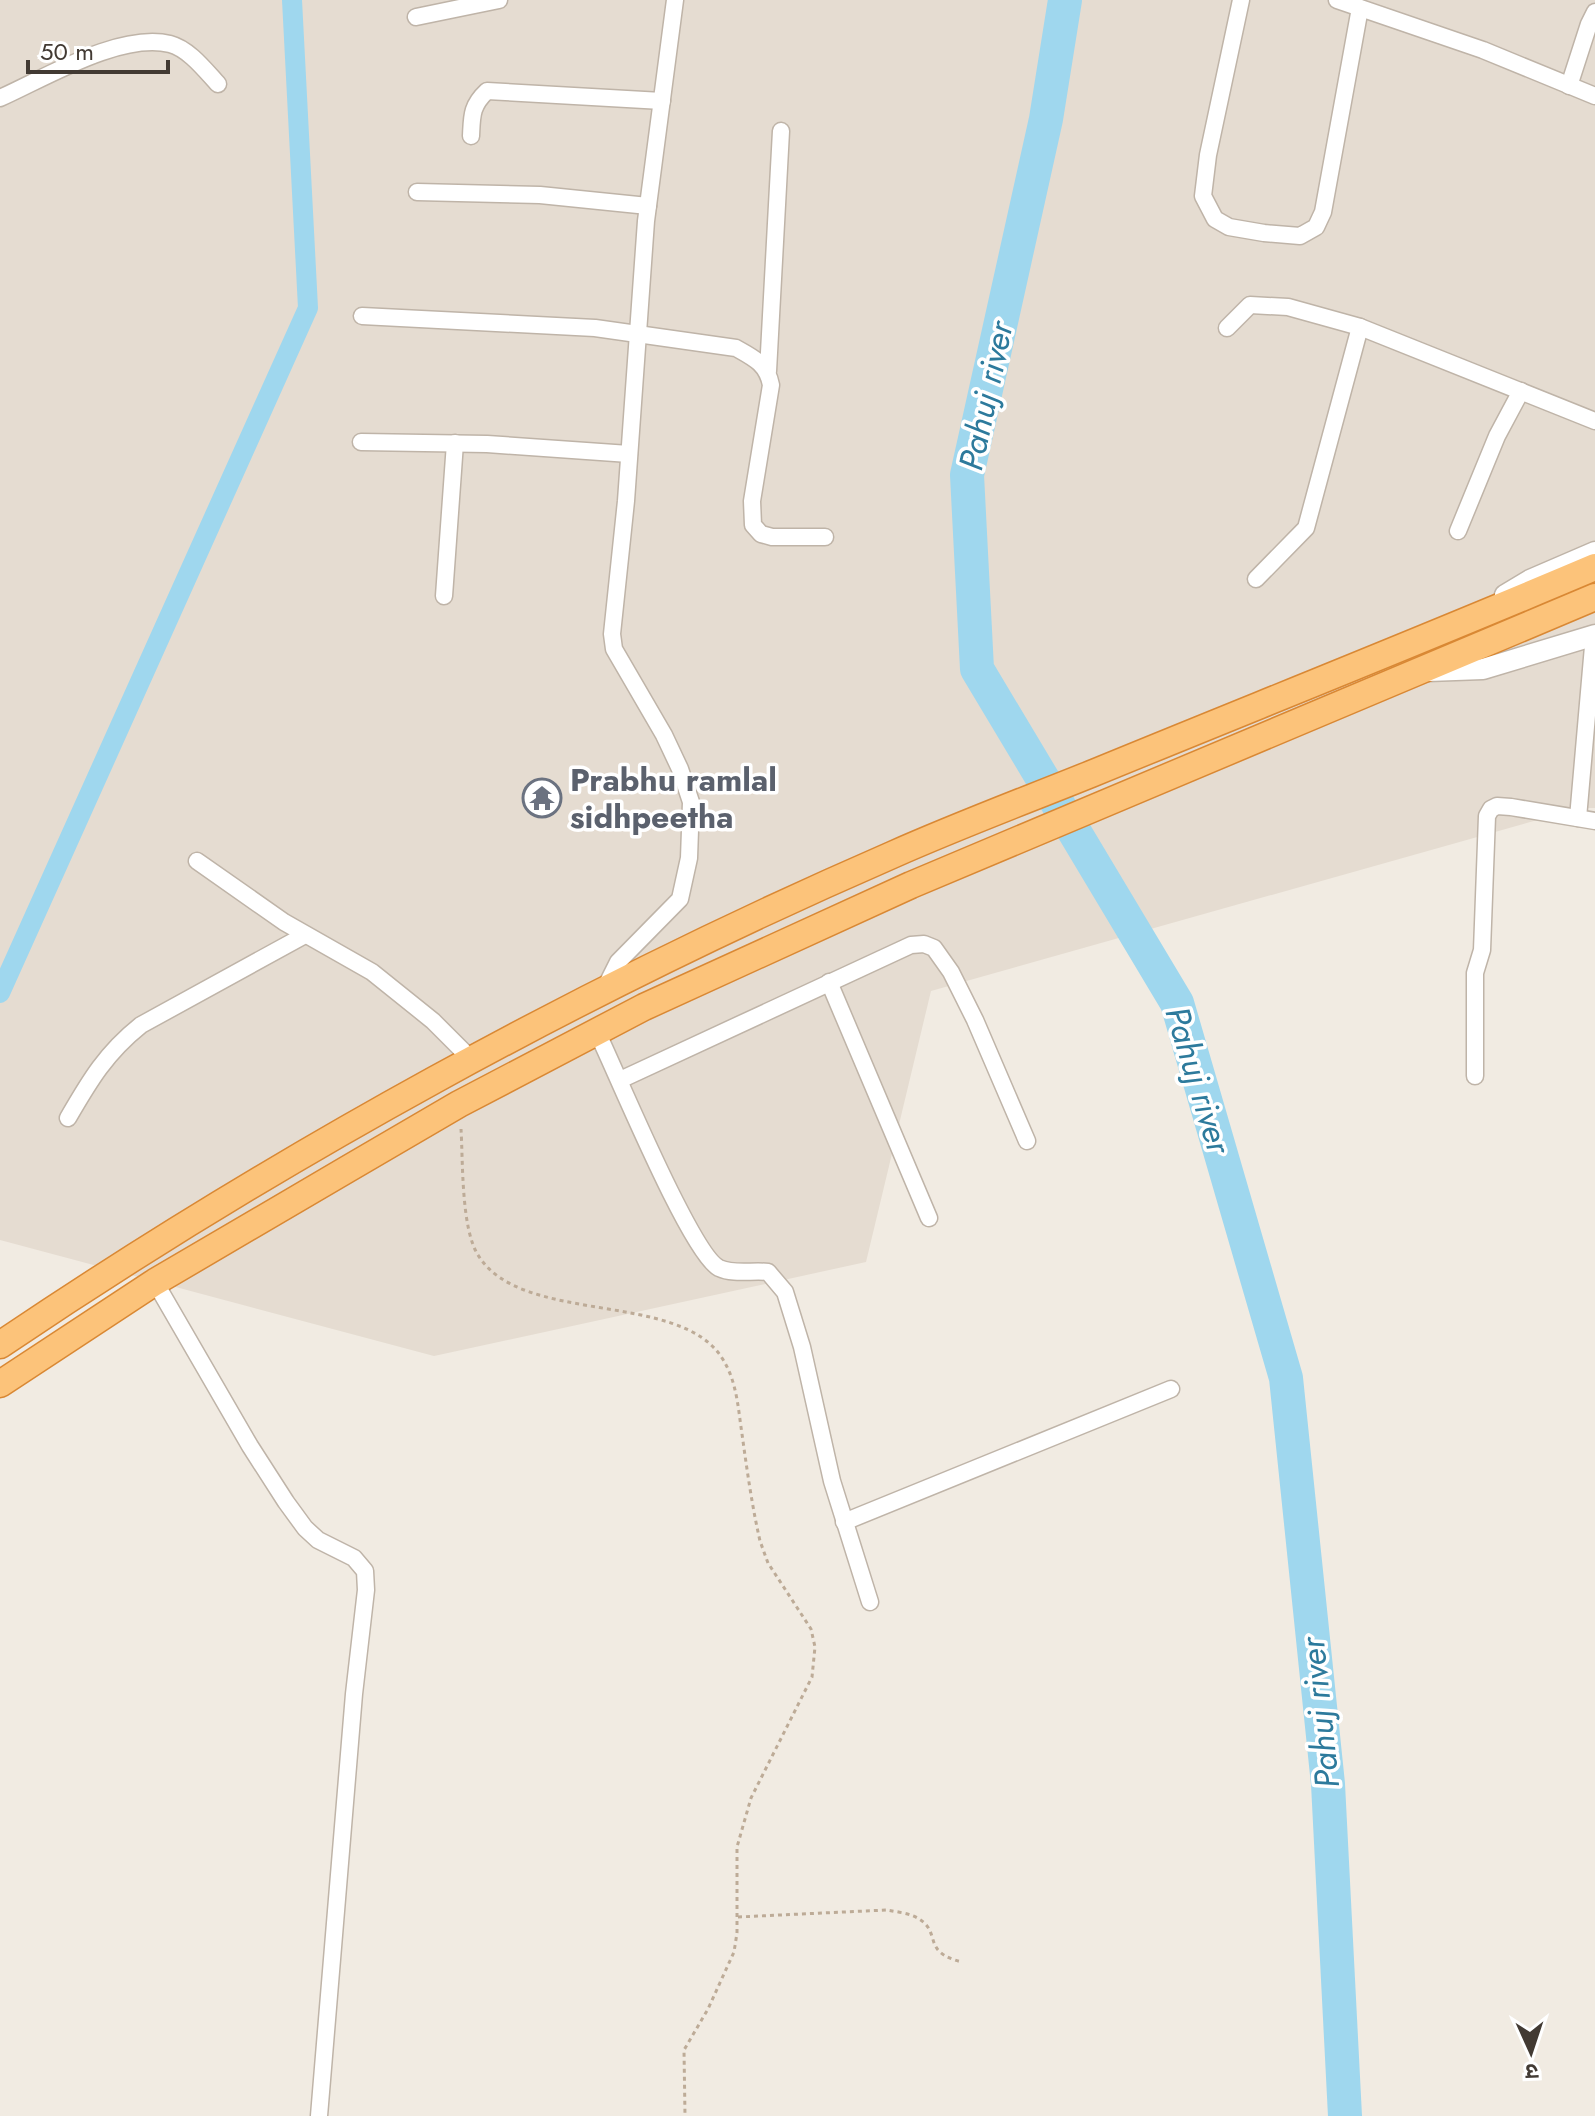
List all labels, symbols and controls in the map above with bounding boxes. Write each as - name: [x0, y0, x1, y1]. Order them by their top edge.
- scale bar: [28, 24, 168, 74]
- text: 50 m: [40, 34, 94, 69]
- water label: Pahuj river: [946, 315, 1026, 475]
- place label: Prabhu ramlal sidhpeetha: [570, 757, 777, 840]
- temple icon: Prabhu ramlal sidhpeetha: [521, 777, 563, 819]
- water label: Pahuj river: [1152, 1001, 1244, 1161]
- water label: Pahuj river: [1288, 1634, 1352, 1791]
- north arrow: [1491, 2012, 1571, 2092]
- text: उ: [1524, 2056, 1539, 2088]

